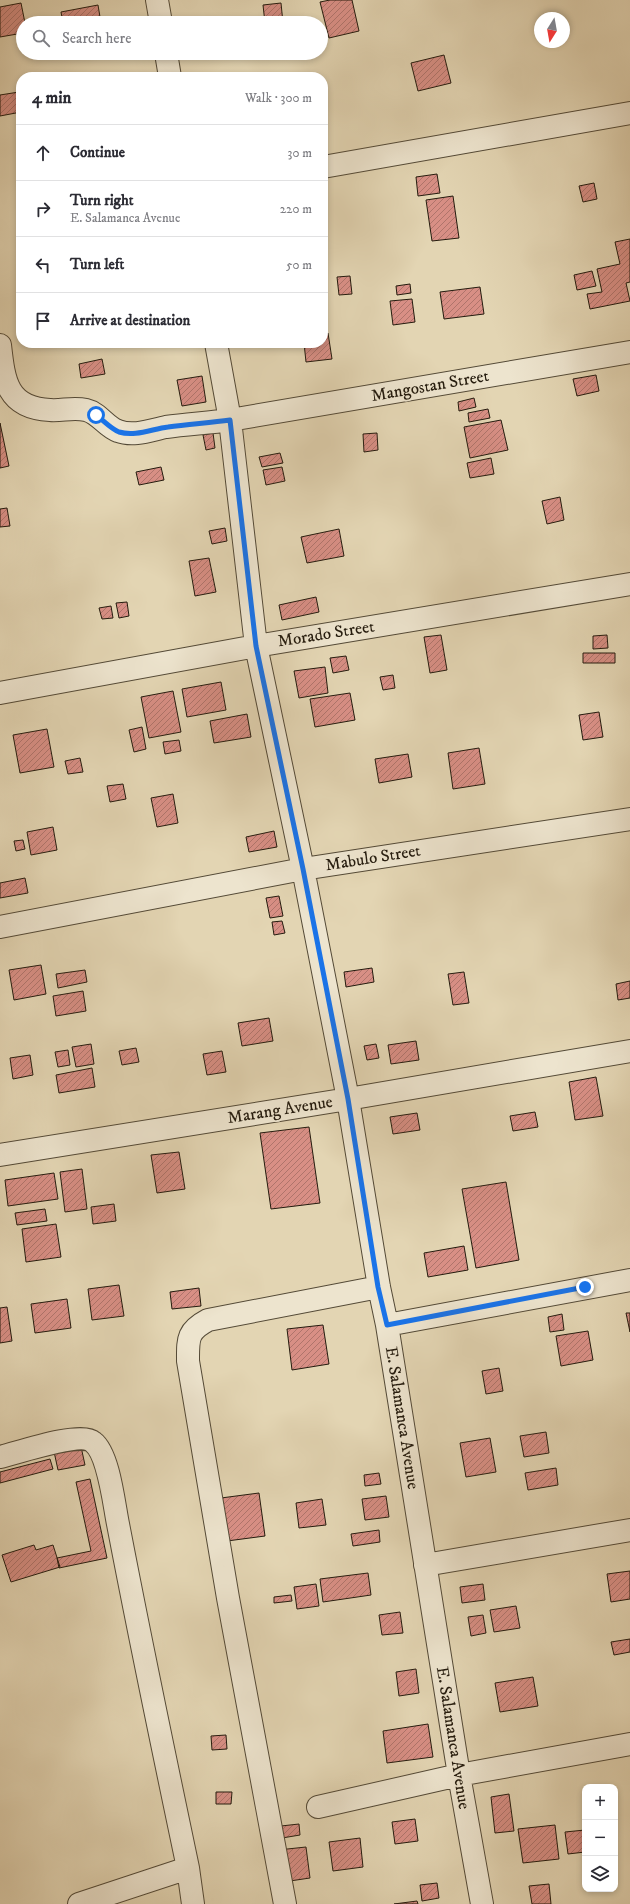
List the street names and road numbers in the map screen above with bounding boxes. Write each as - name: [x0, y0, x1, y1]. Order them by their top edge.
- street label: Mangostan Street: [369, 365, 491, 407]
- street label: Morado Street: [276, 615, 376, 653]
- street label: Mabulo Street: [324, 840, 423, 876]
- street label: Marang Avenue: [226, 1091, 334, 1129]
- street label: E. Salamanca Avenue: [380, 1345, 424, 1491]
- street label: E. Salamanca Avenue: [431, 1665, 475, 1811]

